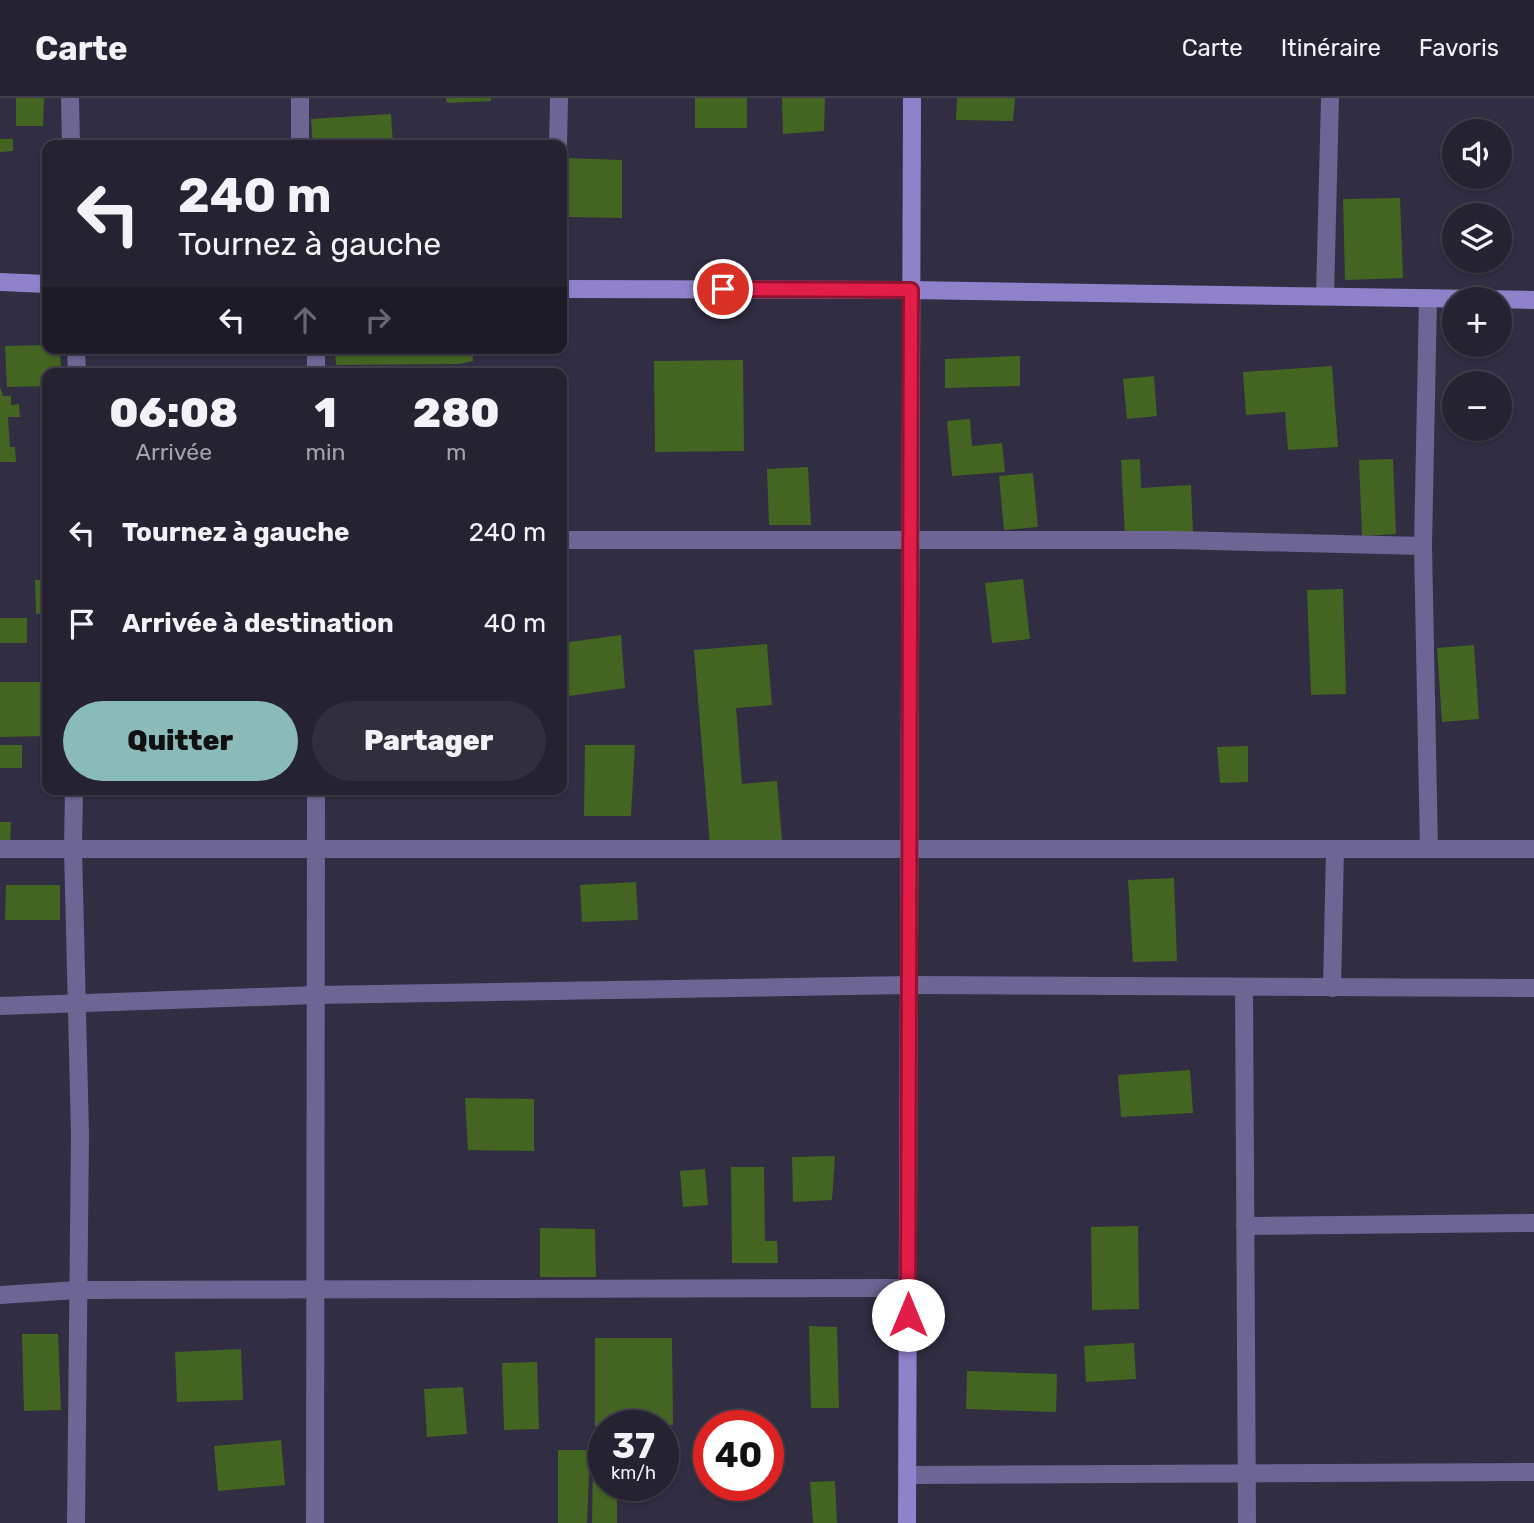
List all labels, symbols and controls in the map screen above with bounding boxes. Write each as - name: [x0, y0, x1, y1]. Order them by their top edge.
- text: Carte: [35, 29, 128, 68]
- text: Carte: [1182, 34, 1243, 62]
- text: Itinéraire: [1281, 34, 1381, 62]
- text: Favoris: [1419, 34, 1499, 62]
- map controls: [1442, 119, 1512, 441]
- button: sound: [1442, 119, 1512, 189]
- text: 240 m: [178, 166, 332, 224]
- icon: left: [63, 168, 154, 259]
- button: layers: [1442, 203, 1512, 273]
- text: Tournez à gauche: [178, 225, 441, 263]
- pin: [693, 259, 753, 319]
- icon: arrive: [704, 270, 742, 308]
- button: +: [1442, 287, 1512, 357]
- icon: left: [213, 301, 251, 339]
- icon: ahead: [286, 301, 324, 339]
- icon: right: [359, 301, 397, 339]
- button: −: [1442, 371, 1512, 441]
- text: 06:08: [109, 388, 238, 438]
- text: 1: [314, 388, 337, 438]
- text: 280: [413, 388, 500, 438]
- text: Arrivée: [135, 438, 212, 466]
- text: min: [306, 438, 345, 466]
- text: m: [446, 438, 466, 466]
- icon: left: [63, 514, 101, 552]
- text: Tournez à gauche: [122, 517, 350, 548]
- text: 240 m: [469, 517, 546, 548]
- icon: arrive: [63, 605, 101, 643]
- text: Arrivée à destination: [122, 608, 394, 639]
- text: 40 m: [484, 608, 546, 639]
- button: Quitter: [63, 701, 298, 781]
- button: Partager: [312, 701, 546, 781]
- position arrow: [871, 1278, 945, 1352]
- speed limit sign: 40: [693, 1410, 784, 1501]
- text: 37: [612, 1425, 655, 1467]
- text: km/h: [611, 1462, 656, 1484]

